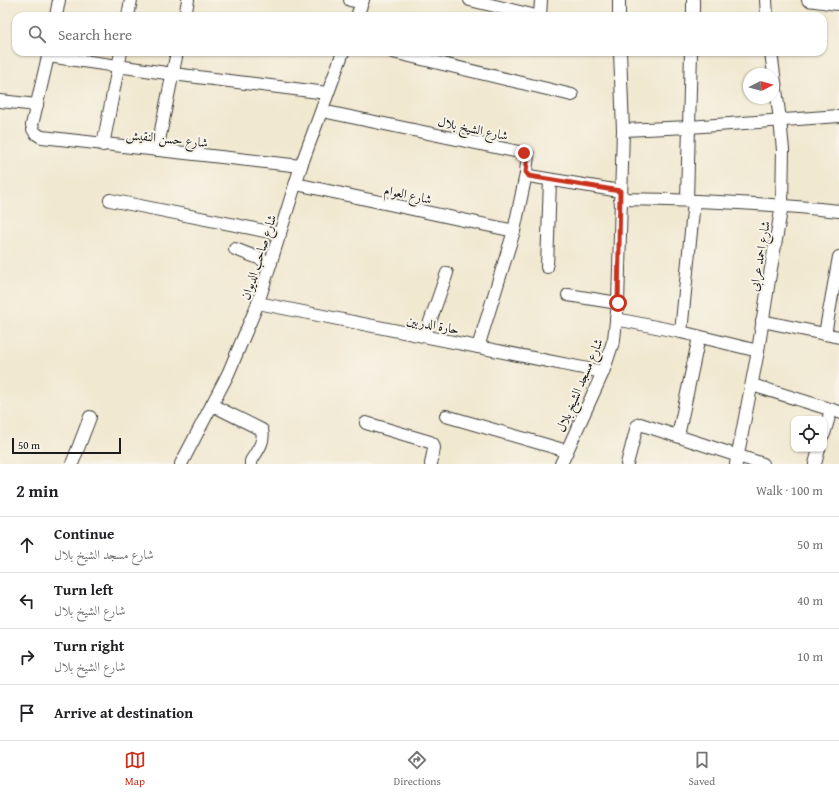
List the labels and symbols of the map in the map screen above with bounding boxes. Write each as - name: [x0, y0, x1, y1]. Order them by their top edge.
- north arrow: [743, 68, 779, 104]
- street label: شارع الشيخ بلال: [436, 112, 510, 147]
- street label: شارع حسن النقيش: [125, 125, 209, 154]
- route end: [515, 144, 533, 162]
- street label: شارع العوام: [382, 180, 434, 211]
- street label: شارع صاحب الديوان: [236, 212, 283, 303]
- street label: شارع احمد عرابى: [744, 219, 777, 293]
- route start: [609, 294, 627, 312]
- street label: حارة الدربين: [405, 310, 461, 339]
- street label: شارع مسجد الشيخ بلال: [551, 335, 610, 436]
- scale bar: [12, 436, 121, 455]

